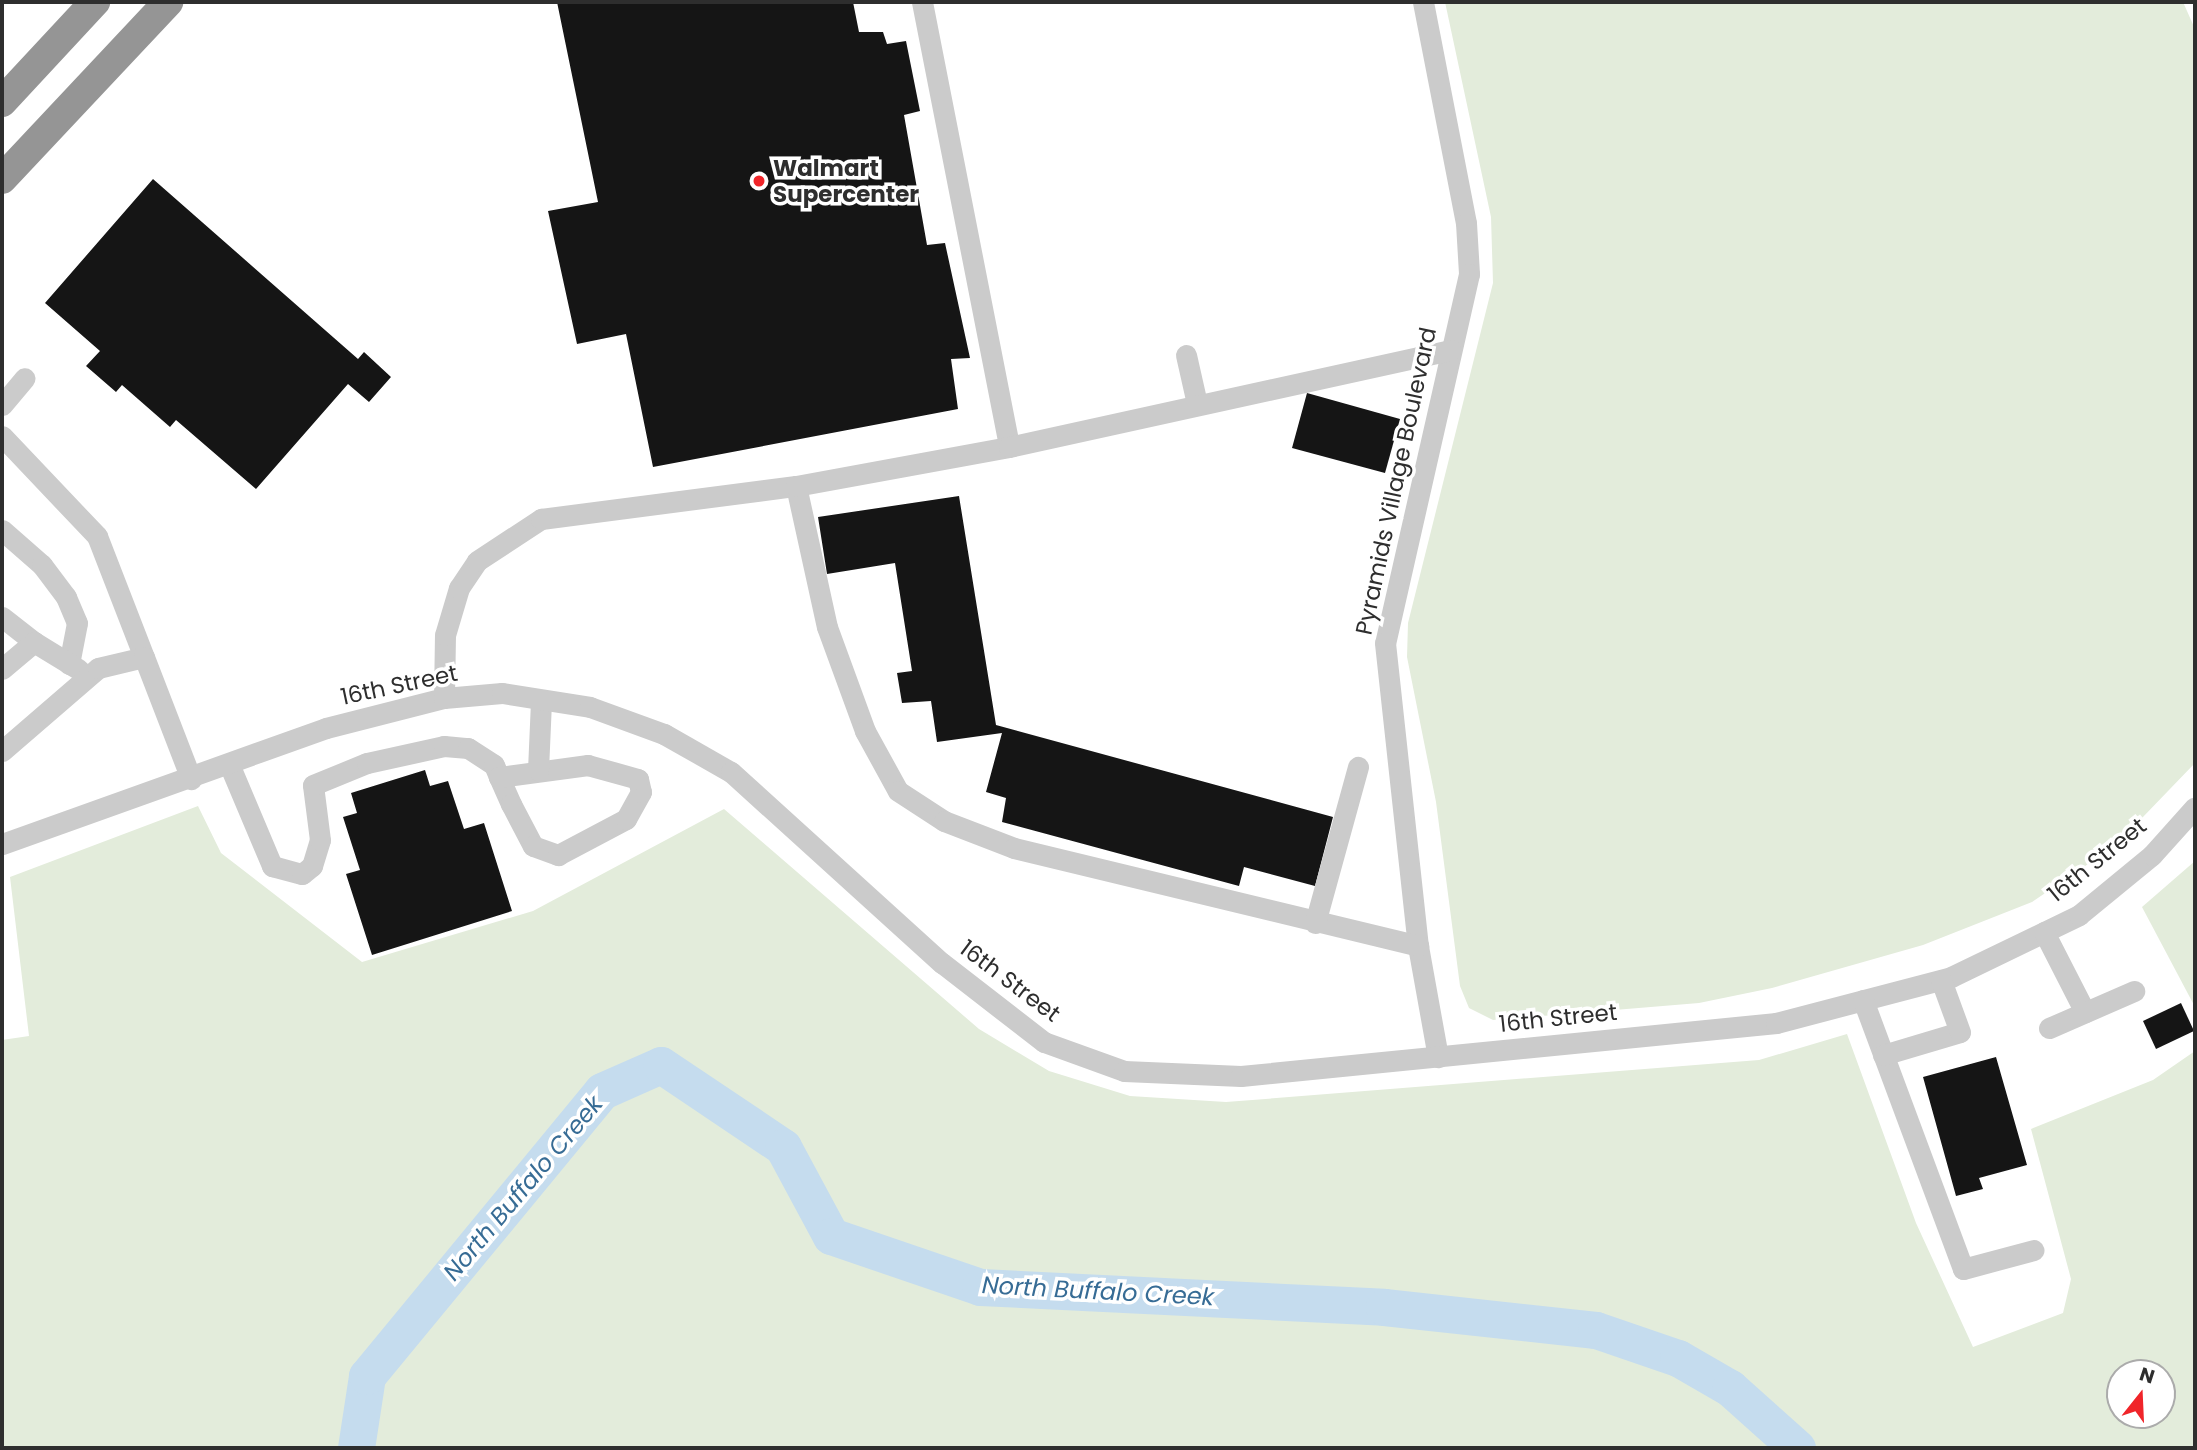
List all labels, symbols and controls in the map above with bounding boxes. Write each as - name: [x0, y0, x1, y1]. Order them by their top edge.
- place label: Walmart Supercenter: [773, 154, 919, 208]
- marker: Walmart Supercenter: [751, 173, 767, 189]
- street label: Pyramids Village Boulevard: [1350, 325, 1442, 637]
- street label: 16th Street: [338, 659, 460, 711]
- street label: 16th Street: [2042, 812, 2152, 908]
- street label: 16th Street: [954, 934, 1066, 1028]
- street label: 16th Street: [1498, 998, 1618, 1038]
- water label: North Buffalo Creek: [437, 1090, 609, 1286]
- water label: North Buffalo Creek: [981, 1271, 1215, 1311]
- north arrow: [2106, 1359, 2176, 1429]
- text: N: [2136, 1360, 2158, 1391]

